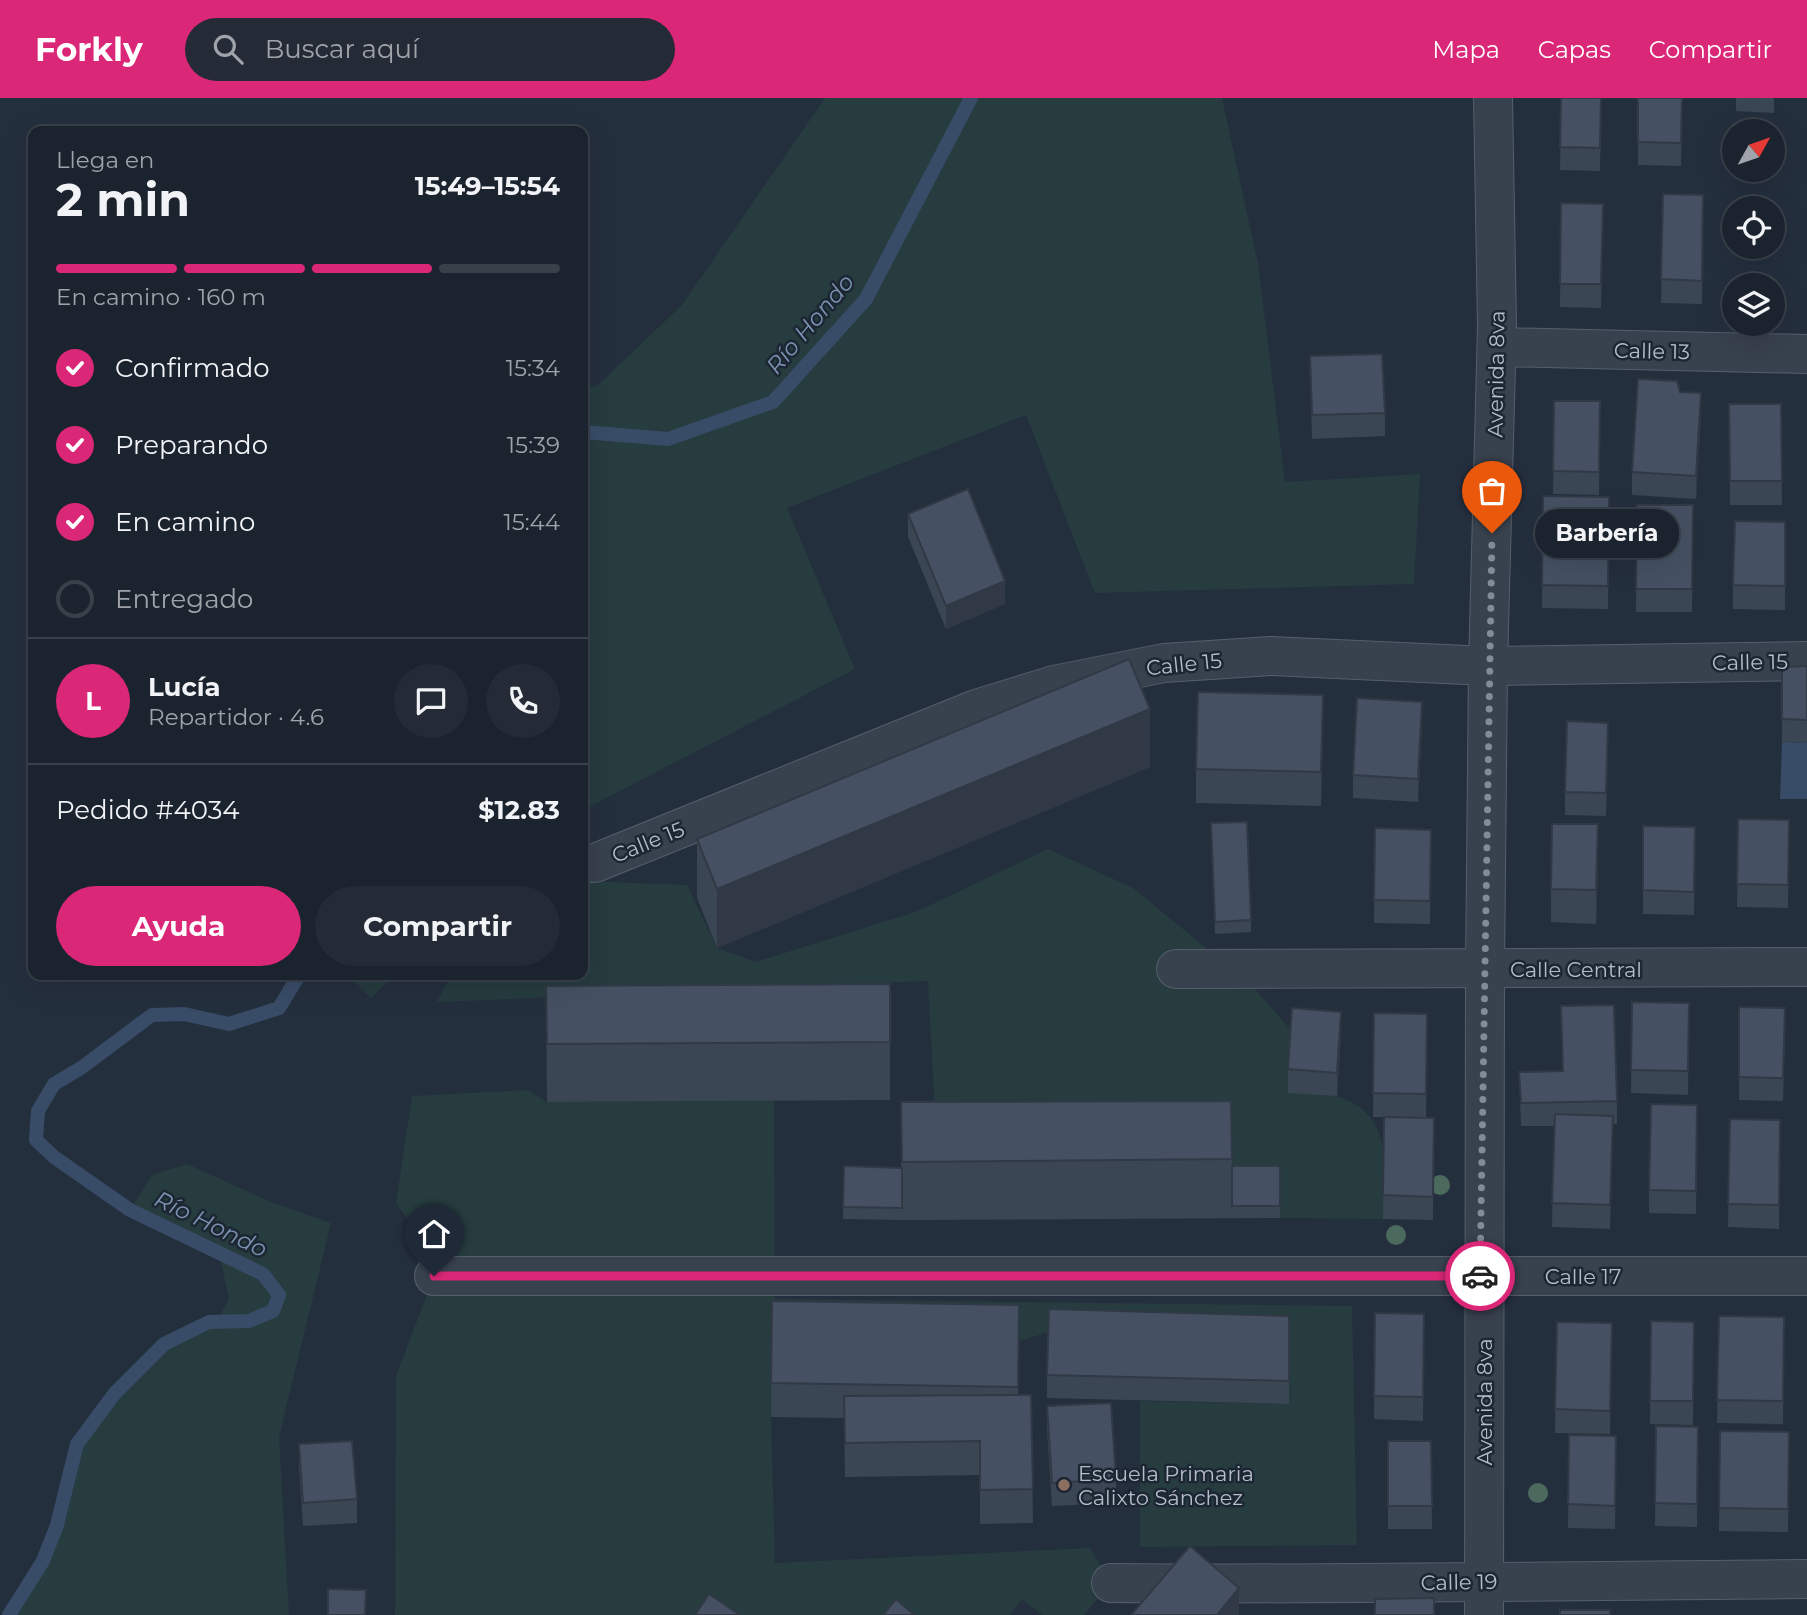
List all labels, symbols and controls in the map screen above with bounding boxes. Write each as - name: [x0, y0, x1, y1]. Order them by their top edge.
- search box: [185, 18, 675, 81]
- text: Forkly: [35, 29, 143, 69]
- icon: search: [209, 30, 247, 68]
- text: Buscar aquí: [265, 33, 419, 65]
- text: Mapa: [1432, 35, 1500, 64]
- text: Capas: [1538, 35, 1611, 64]
- text: Compartir: [1649, 35, 1772, 64]
- north arrow: [1722, 119, 1785, 182]
- map controls: [1722, 119, 1785, 336]
- text: Llega en: [56, 146, 154, 174]
- text: 15:49–15:54: [415, 170, 560, 202]
- text: 2 min: [56, 171, 190, 228]
- button: locate: [1722, 196, 1785, 259]
- water label: Río Hondo: [760, 268, 860, 380]
- button: layers: [1722, 273, 1785, 336]
- text: En camino · 160 m: [56, 283, 266, 311]
- street label: Avenida 8va: [1482, 310, 1510, 438]
- street label: Calle 13: [1614, 338, 1690, 364]
- icon: check: [56, 349, 94, 387]
- text: Confirmado: [115, 352, 270, 384]
- text: 15:34: [506, 354, 560, 382]
- icon: check: [56, 426, 94, 464]
- text: Preparando: [115, 429, 268, 461]
- text: 15:39: [507, 431, 560, 459]
- pin: [1462, 461, 1522, 533]
- icon: bag: [1473, 472, 1511, 510]
- icon: check: [56, 503, 94, 541]
- text: En camino: [115, 506, 255, 538]
- text: 15:44: [503, 508, 560, 536]
- callout: Barbería: [1534, 508, 1678, 558]
- text: Barbería: [1556, 519, 1658, 547]
- text: Entregado: [115, 583, 253, 615]
- street label: Calle 15: [1145, 648, 1223, 680]
- street label: Calle 15: [1712, 649, 1788, 675]
- button: chat: [394, 664, 468, 738]
- button: phone: [486, 664, 560, 738]
- text: Lucía: [148, 671, 221, 703]
- text: L: [85, 685, 101, 717]
- text: Repartidor · 4.6: [148, 703, 324, 731]
- text: Pedido #4034: [56, 794, 240, 826]
- text: $12.83: [478, 794, 560, 826]
- street label: Calle 15: [608, 816, 688, 868]
- button: Ayuda: [56, 886, 301, 966]
- button: Compartir: [315, 886, 560, 966]
- street label: Calle Central: [1510, 957, 1642, 982]
- water label: Río Hondo: [150, 1185, 272, 1263]
- pin: [404, 1204, 464, 1276]
- icon: home: [415, 1215, 453, 1253]
- courier: [1445, 1241, 1515, 1311]
- icon: car: [1461, 1257, 1499, 1295]
- street label: Calle 17: [1545, 1264, 1621, 1289]
- street label: Avenida 8va: [1472, 1338, 1497, 1466]
- place label: Escuela Primaria Calixto Sánchez: [1078, 1461, 1254, 1510]
- marker: Escuela Primaria Calixto Sánchez: [1056, 1477, 1072, 1493]
- street label: Calle 19: [1420, 1569, 1498, 1595]

